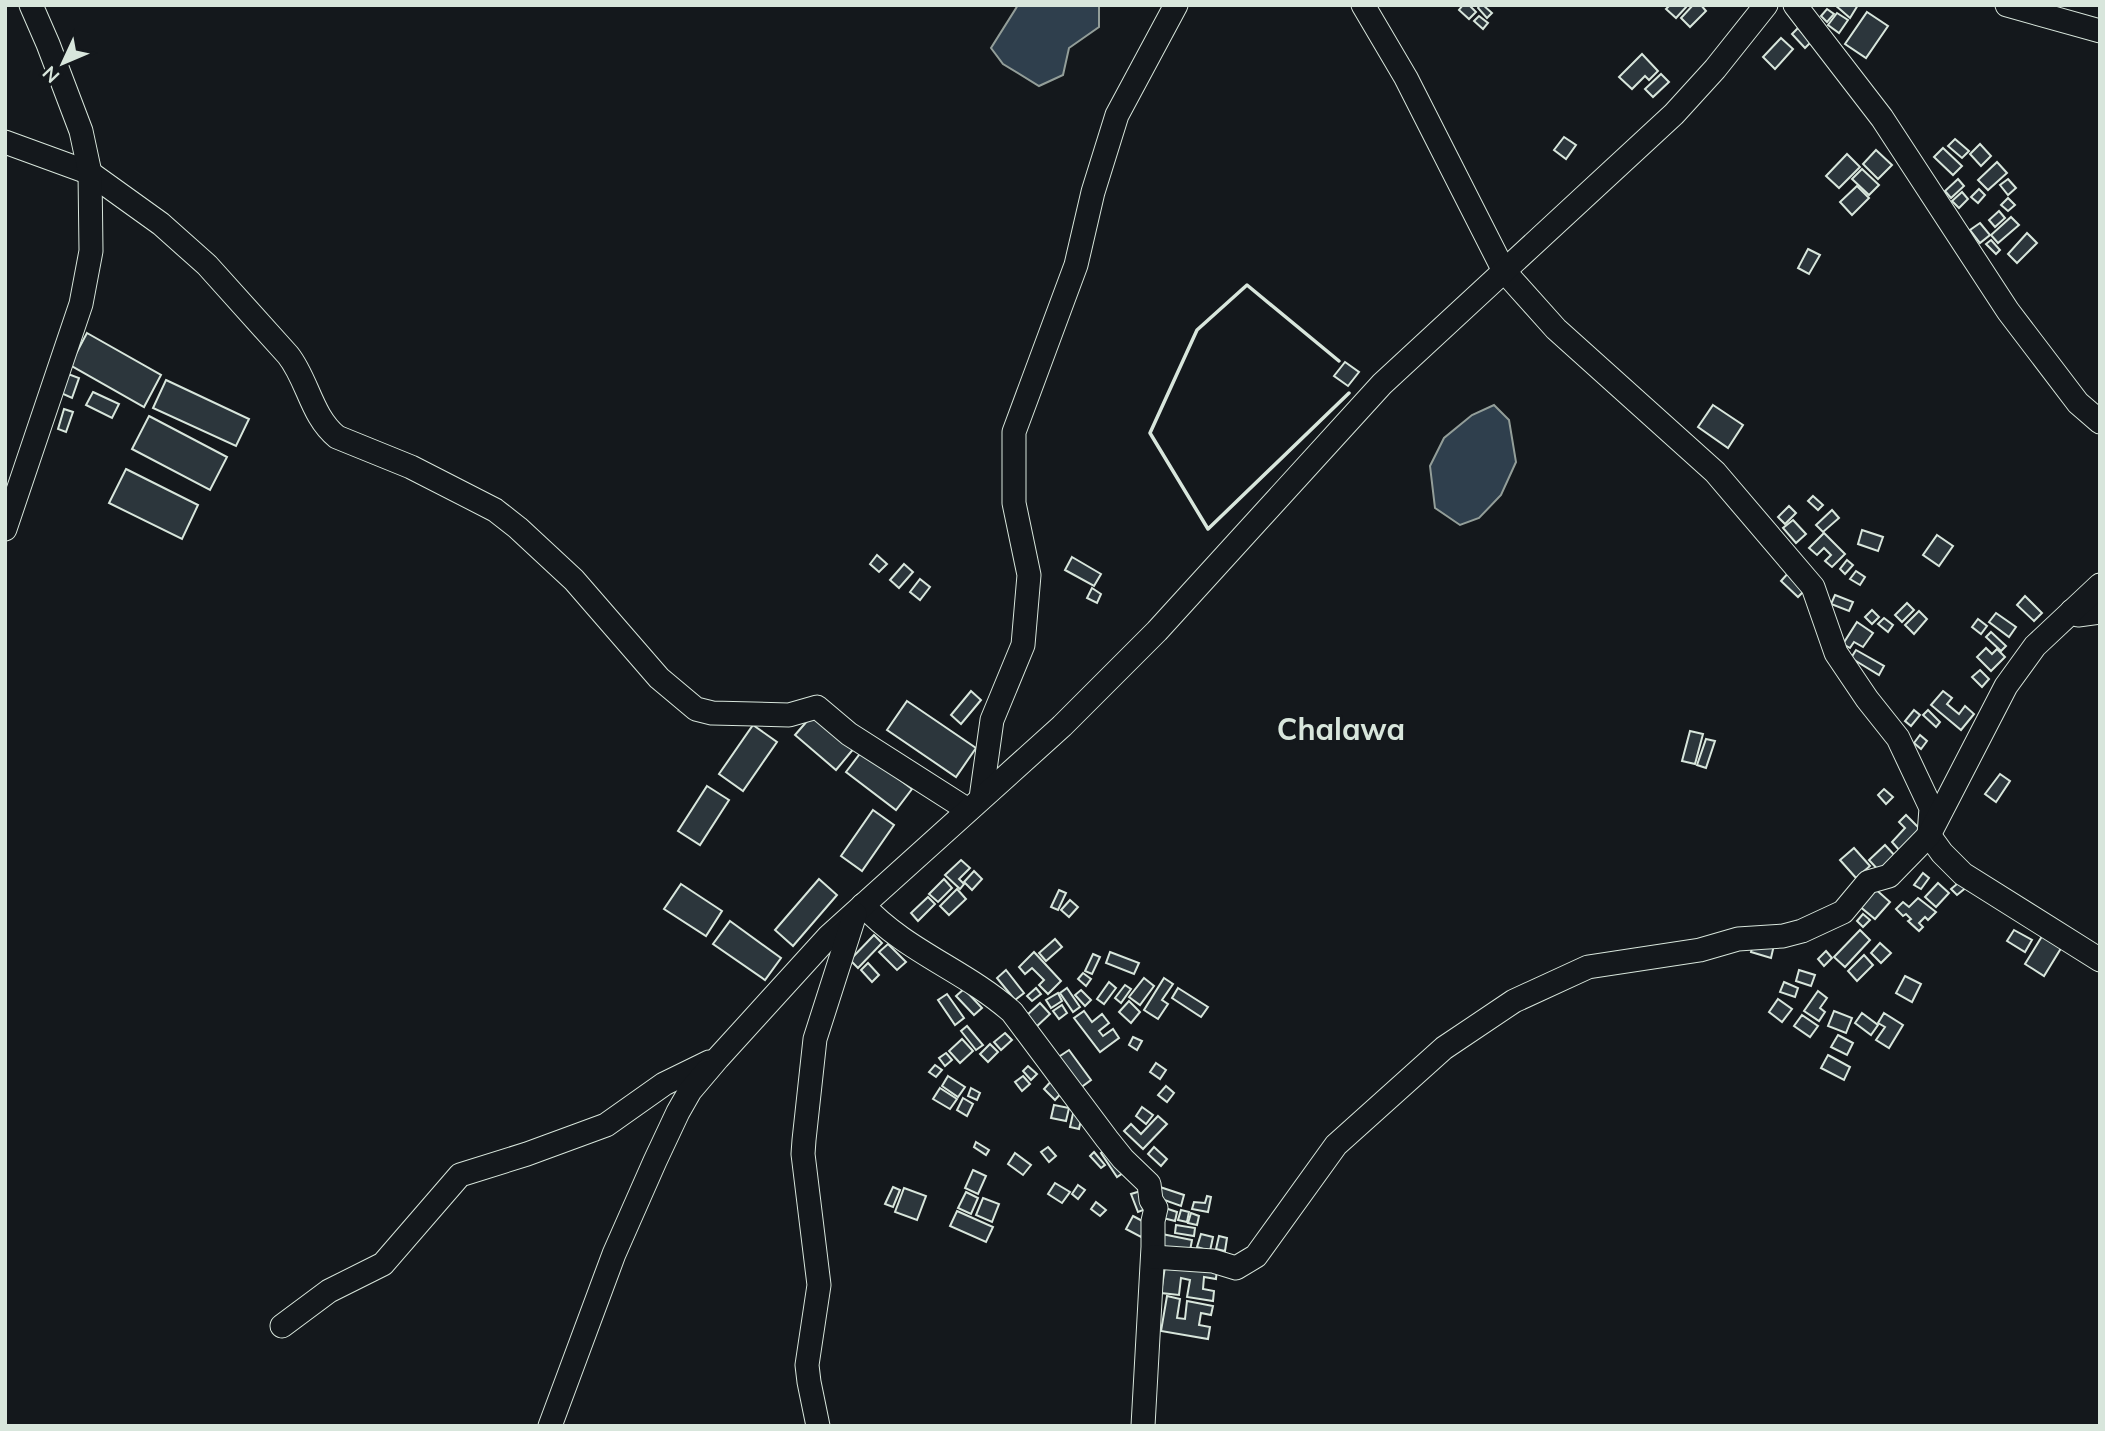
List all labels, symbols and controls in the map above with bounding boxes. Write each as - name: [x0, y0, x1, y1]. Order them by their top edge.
- north arrow: [28, 28, 98, 98]
- text: N: [37, 61, 64, 88]
- district label: Chalawa: [1277, 710, 1405, 748]

